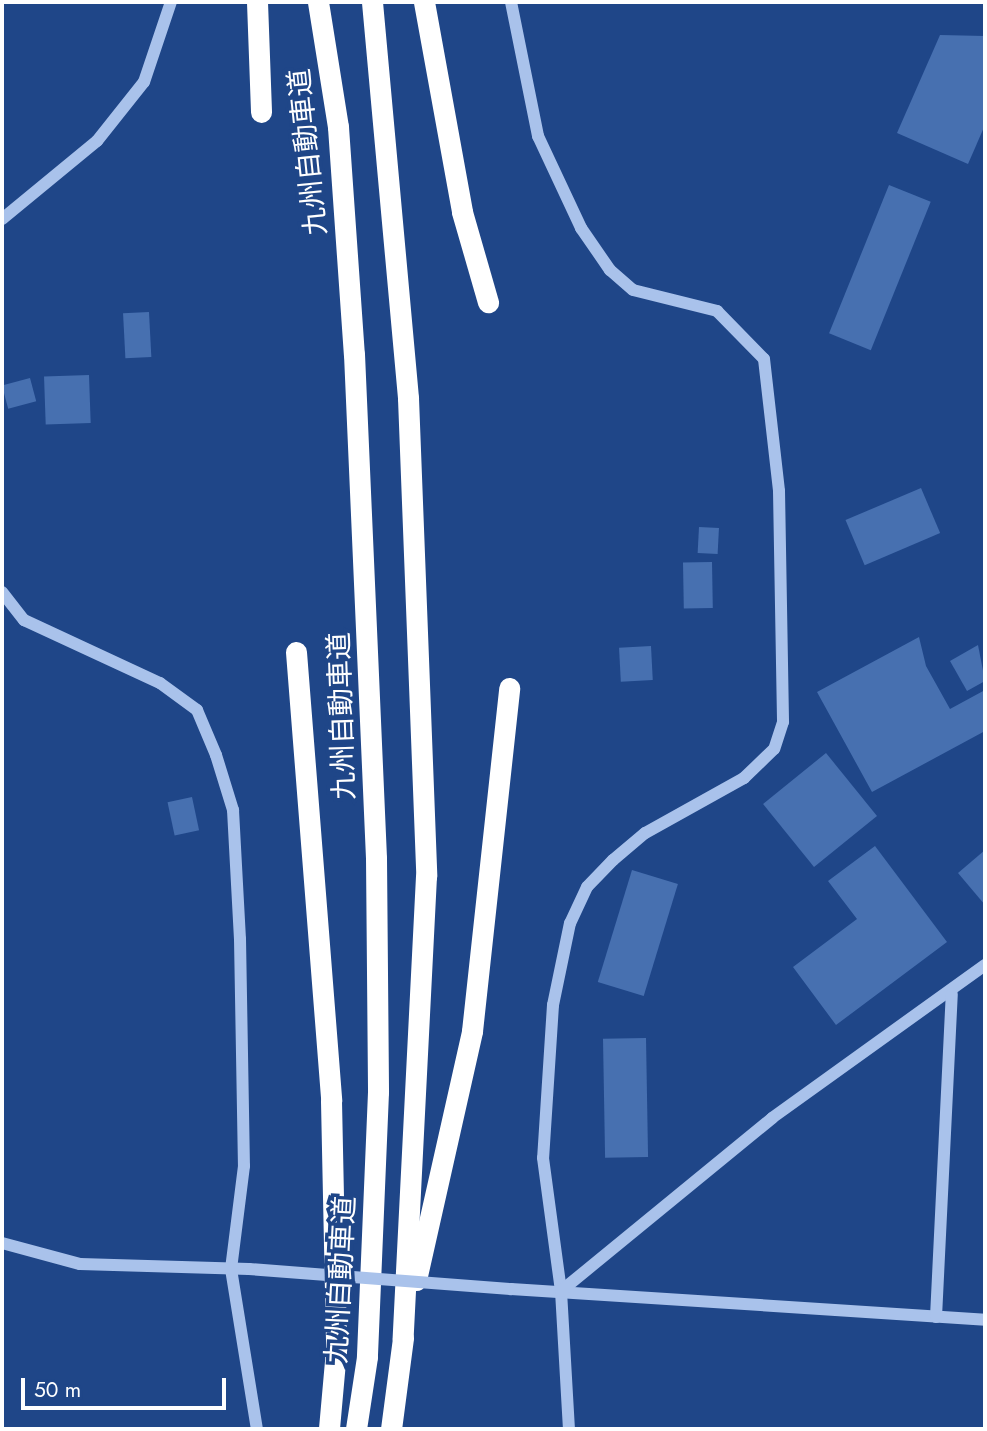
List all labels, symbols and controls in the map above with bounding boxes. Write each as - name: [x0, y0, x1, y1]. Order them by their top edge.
- street label: 九州自動車道: [283, 67, 333, 237]
- street label: 九州自動車道: [322, 631, 362, 801]
- street label: 九州自動車道: [320, 1195, 362, 1365]
- scale bar: [24, 1364, 229, 1408]
- text: 50 m: [34, 1375, 81, 1405]

